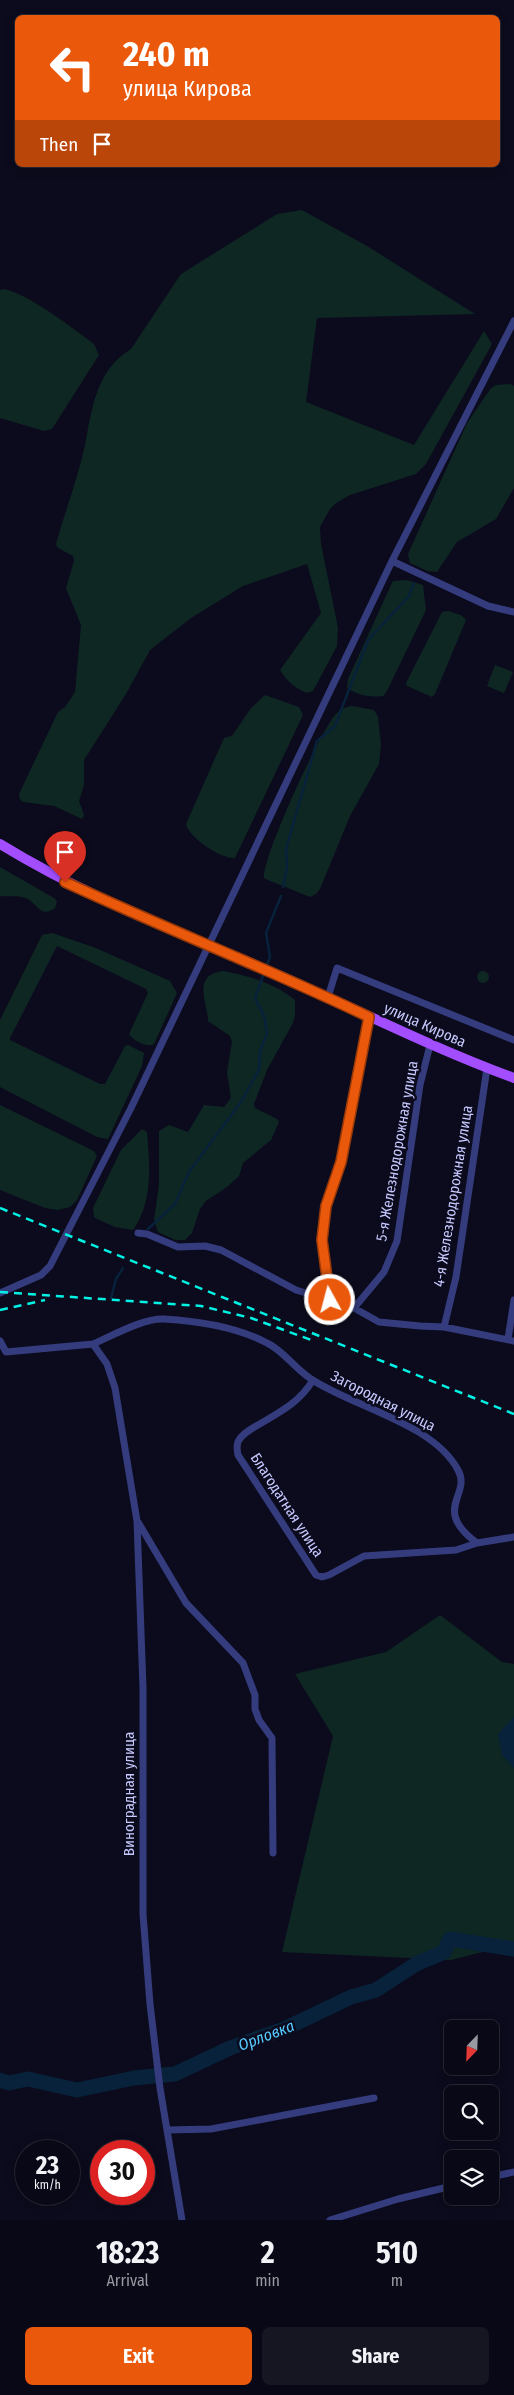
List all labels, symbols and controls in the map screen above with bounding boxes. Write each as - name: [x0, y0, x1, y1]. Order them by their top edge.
- text: 240 m: [123, 33, 210, 75]
- icon: left: [40, 35, 105, 100]
- text: улица Кирова: [123, 75, 252, 102]
- icon: arrive: [88, 130, 116, 158]
- text: Then: [40, 133, 78, 156]
- pin: [44, 831, 86, 882]
- icon: arrive: [51, 838, 79, 866]
- street label: улица Кирова: [381, 999, 469, 1051]
- street label: 5-я Железнодорожная улица: [372, 1059, 422, 1243]
- street label: 4-я Железнодорожная улица: [430, 1104, 476, 1288]
- position arrow: [303, 1273, 355, 1325]
- street label: Загородная улица: [328, 1367, 438, 1435]
- street label: Благодатная улица: [247, 1450, 327, 1560]
- street label: Виноградная улица: [120, 1732, 138, 1856]
- water label: Орловка: [235, 2016, 297, 2055]
- north arrow: [444, 2020, 499, 2075]
- map controls: [444, 2020, 499, 2205]
- button: search: [444, 2085, 499, 2140]
- speed limit sign: 30: [90, 2140, 155, 2205]
- button: layers: [444, 2150, 499, 2205]
- text: 23: [36, 2151, 59, 2181]
- text: km/h: [34, 2178, 61, 2192]
- text: 18:23: [96, 2235, 159, 2271]
- text: 2: [261, 2235, 275, 2271]
- text: 510: [376, 2235, 418, 2271]
- text: Arrival: [106, 2271, 149, 2290]
- text: min: [255, 2271, 280, 2290]
- text: m: [391, 2271, 403, 2290]
- button: Exit: [25, 2327, 252, 2385]
- button: Share: [262, 2327, 489, 2385]

